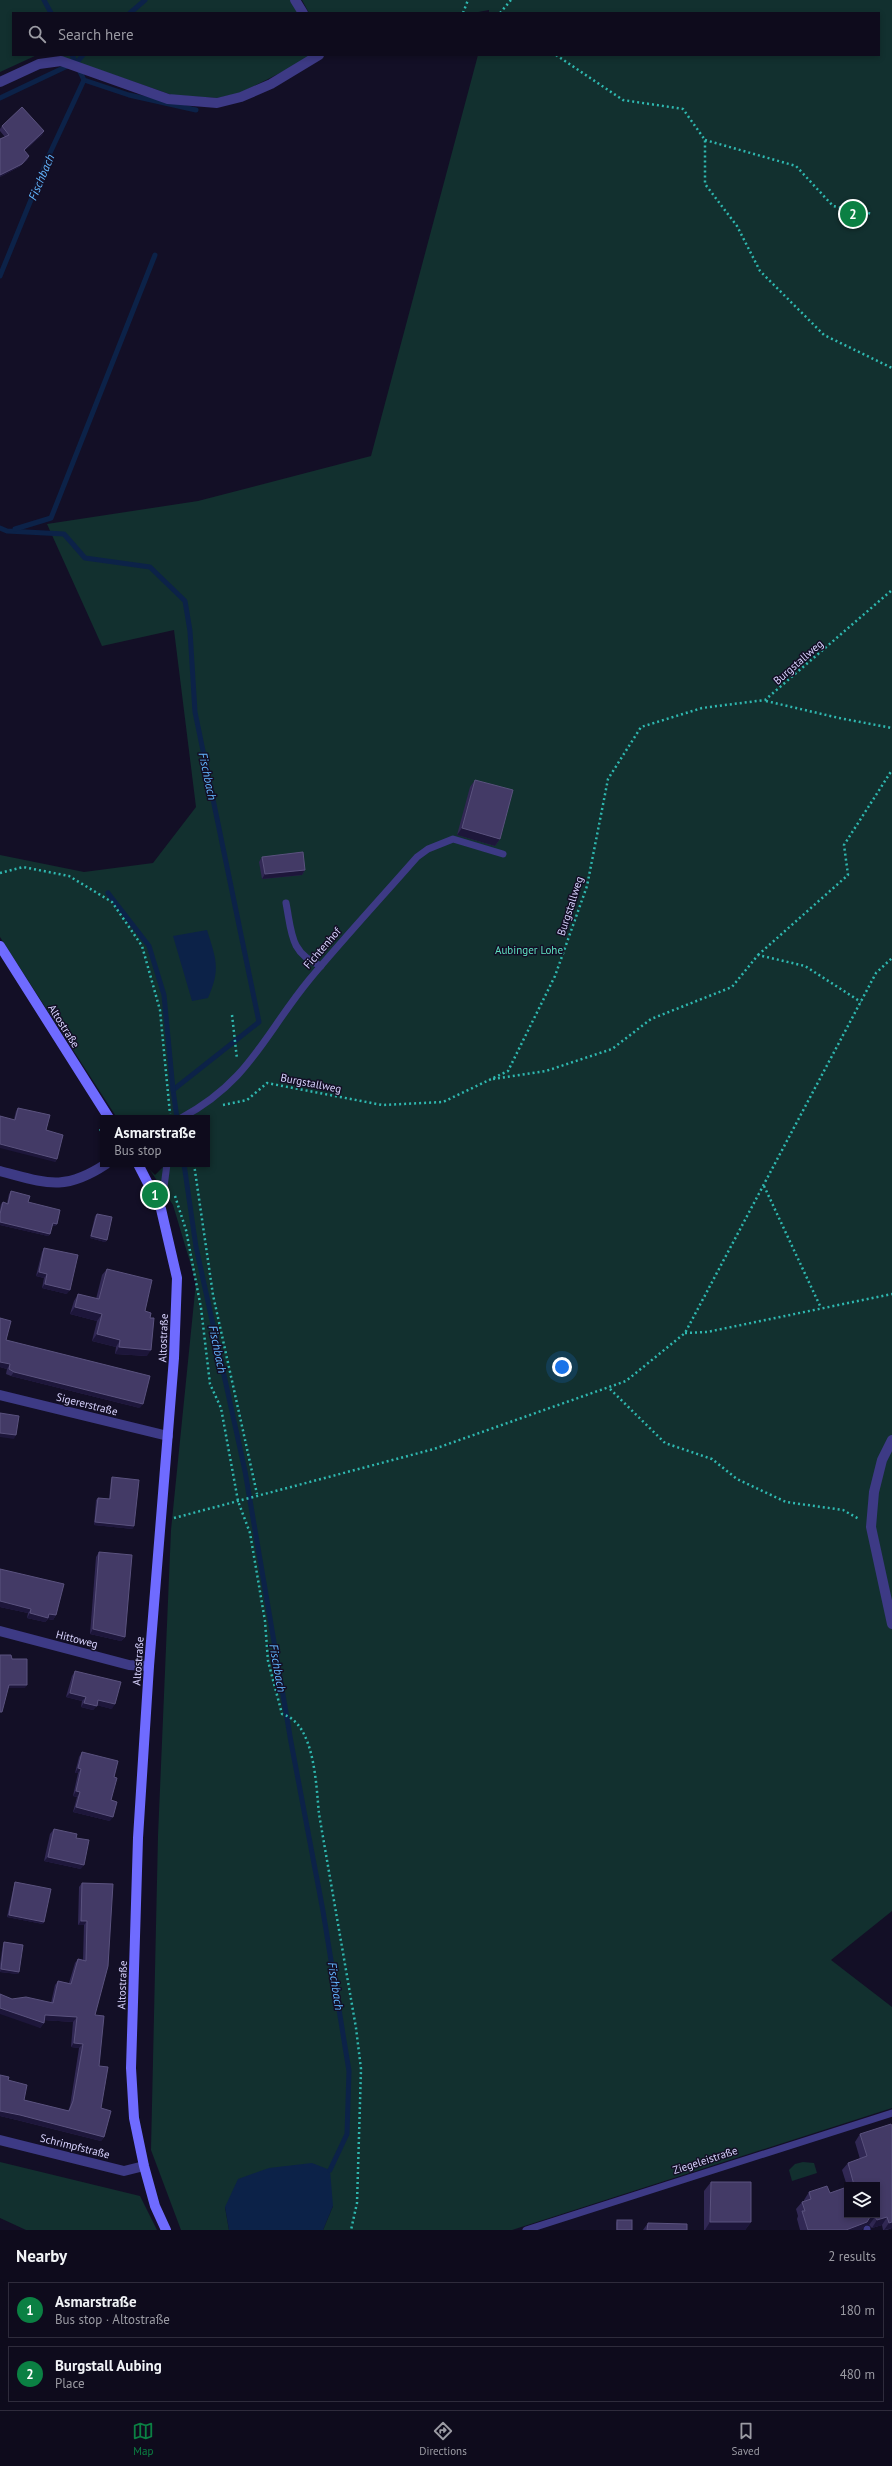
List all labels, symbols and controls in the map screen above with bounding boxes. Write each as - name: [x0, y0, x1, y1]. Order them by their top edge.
- search box: [12, 12, 880, 56]
- icon: search: [26, 23, 48, 45]
- text: Search here: [58, 25, 134, 44]
- water label: Fischbach: [25, 152, 57, 202]
- pin: 2: [840, 199, 866, 229]
- street label: Burgstallweg: [770, 636, 826, 687]
- water label: Fischbach: [196, 751, 220, 801]
- street label: Burgstallweg: [554, 874, 586, 937]
- street label: Fichtenhof: [300, 924, 344, 972]
- park label: Aubinger Lohe: [495, 943, 563, 957]
- street label: Altostraße: [45, 1002, 83, 1051]
- street label: Burgstallweg: [279, 1070, 343, 1096]
- popup: [100, 1115, 210, 1167]
- text: Asmarstraße: [114, 1123, 196, 1142]
- text: Bus stop: [114, 1142, 162, 1159]
- pin: 1: [142, 1180, 168, 1210]
- street label: Altostraße: [155, 1313, 171, 1363]
- water label: Fischbach: [206, 1324, 230, 1374]
- your location: [552, 1357, 572, 1377]
- street label: Sigererstraße: [55, 1390, 120, 1419]
- street label: Hittoweg: [55, 1627, 100, 1651]
- street label: Altostraße: [129, 1636, 147, 1686]
- water label: Fischbach: [266, 1643, 290, 1693]
- street label: Altostraße: [114, 1960, 130, 2010]
- water label: Fischbach: [325, 1961, 347, 2011]
- street label: Schrimpfstraße: [39, 2131, 112, 2162]
- street label: Ziegeleistraße: [671, 2143, 740, 2177]
- map controls: [844, 2182, 880, 2218]
- button: layers: [844, 2182, 880, 2218]
- text: Nearby: [16, 2245, 67, 2267]
- text: 2 results: [828, 2248, 876, 2265]
- text: Asmarstraße: [55, 2292, 137, 2311]
- text: 1: [26, 2302, 34, 2319]
- text: 180 m: [840, 2302, 875, 2319]
- text: Bus stop · Altostraße: [55, 2311, 170, 2328]
- text: Burgstall Aubing: [55, 2356, 162, 2375]
- text: 2: [26, 2366, 34, 2383]
- text: 480 m: [840, 2366, 875, 2383]
- text: Place: [55, 2375, 85, 2392]
- tab: Map: [132, 2420, 154, 2458]
- tab: Directions: [419, 2420, 467, 2458]
- tab: Saved: [732, 2420, 760, 2458]

